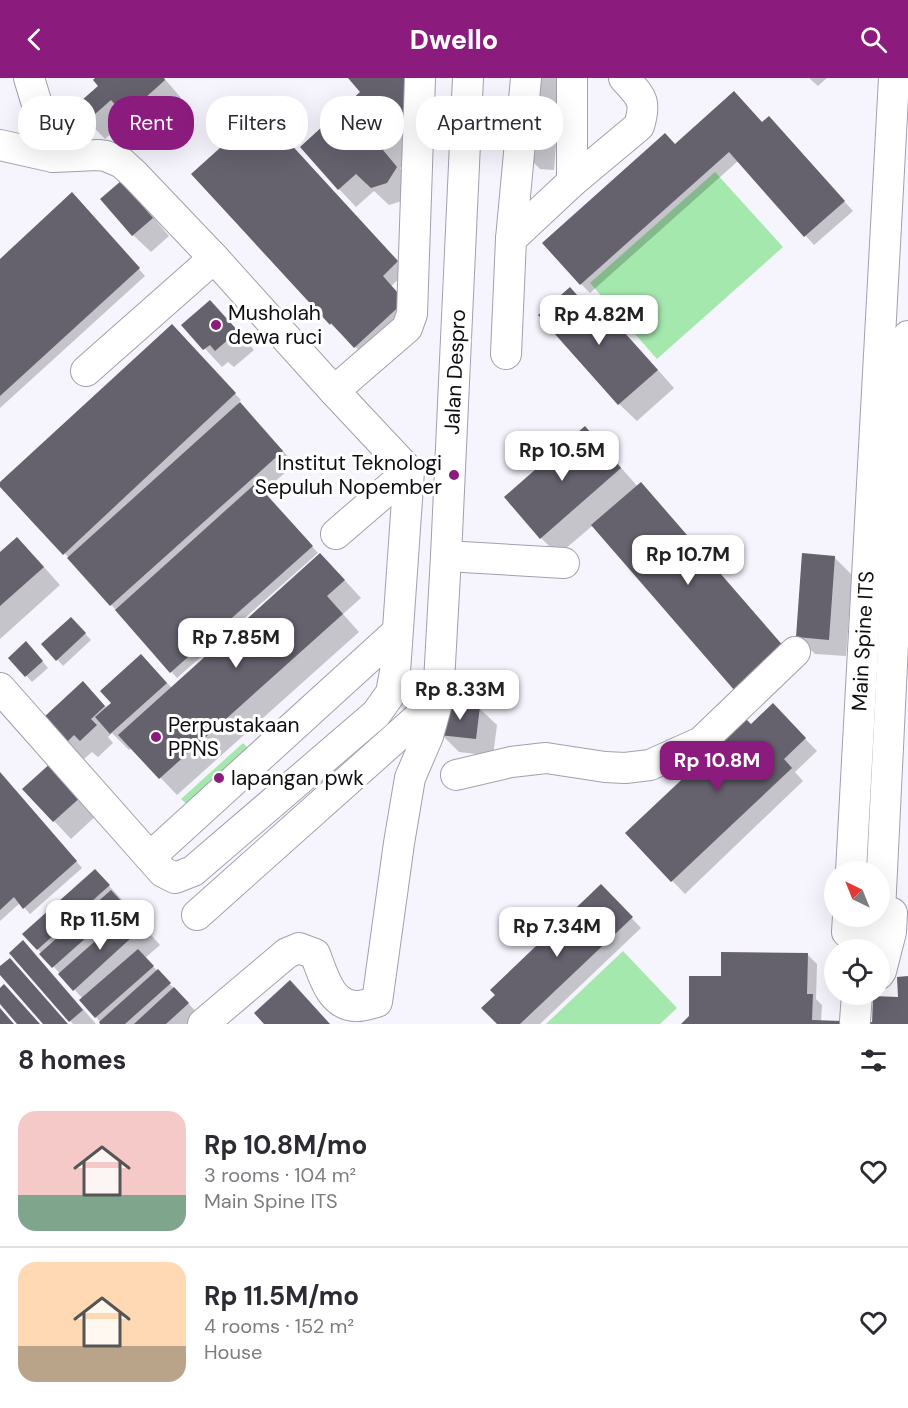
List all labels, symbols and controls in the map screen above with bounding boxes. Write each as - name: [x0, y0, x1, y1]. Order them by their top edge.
- text: Dwello: [410, 22, 498, 57]
- icon: back: [18, 23, 51, 56]
- icon: search: [857, 23, 890, 56]
- chip: Buy: [18, 96, 96, 150]
- chip: Rent: [108, 96, 194, 150]
- chip: Filters: [206, 96, 308, 150]
- chip: New: [320, 96, 404, 150]
- chip: Apartment: [416, 96, 563, 150]
- pin: Rp 4.82M: [537, 295, 661, 346]
- place label: Musholah dewa ruci: [228, 299, 322, 351]
- text: Rp 4.82M: [554, 301, 644, 327]
- street label: Jalan Despro: [438, 309, 472, 435]
- marker: Musholah dewa ruci: [209, 318, 223, 332]
- pin: Rp 10.5M: [500, 431, 624, 482]
- text: Rp 10.5M: [519, 437, 605, 463]
- place label: Institut Teknologi Sepuluh Nopember: [255, 449, 442, 501]
- marker: Institut Teknologi Sepuluh Nopember: [447, 468, 461, 482]
- pin: Rp 10.7M: [626, 535, 750, 586]
- text: Rp 10.7M: [646, 541, 730, 567]
- street label: Main Spine ITS: [845, 570, 881, 712]
- pin: Rp 7.85M: [174, 618, 298, 669]
- text: Rp 7.85M: [192, 624, 280, 650]
- pin: Rp 8.33M: [398, 670, 522, 721]
- text: Rp 8.33M: [415, 676, 505, 702]
- place label: Perpustakaan PPNS: [168, 711, 300, 763]
- marker: Perpustakaan PPNS: [149, 730, 163, 744]
- pin: Rp 10.8M: [655, 741, 779, 792]
- text: Rp 10.8M: [674, 747, 760, 773]
- place label: lapangan pwk: [231, 764, 364, 792]
- marker: lapangan pwk: [212, 771, 226, 785]
- north arrow: [824, 861, 890, 927]
- map controls: [824, 861, 890, 1005]
- pin: Rp 11.5M: [38, 900, 162, 951]
- text: Rp 11.5M: [60, 906, 140, 932]
- pin: Rp 7.34M: [495, 907, 619, 958]
- text: Rp 7.34M: [513, 913, 601, 939]
- button: locate: [824, 939, 890, 1005]
- text: 8 homes: [18, 1043, 126, 1077]
- icon: filters: [857, 1044, 890, 1077]
- text: Rp 10.8M/mo: [204, 1128, 367, 1162]
- icon: home: [66, 1135, 138, 1207]
- icon: heart: [857, 1155, 890, 1188]
- text: 3 rooms · 104 m²: [204, 1162, 356, 1188]
- text: Main Spine ITS: [204, 1188, 338, 1214]
- text: Rp 11.5M/mo: [204, 1279, 359, 1313]
- icon: home: [66, 1286, 138, 1358]
- icon: heart: [857, 1306, 890, 1339]
- text: 4 rooms · 152 m²: [204, 1313, 354, 1339]
- text: House: [204, 1339, 262, 1365]

